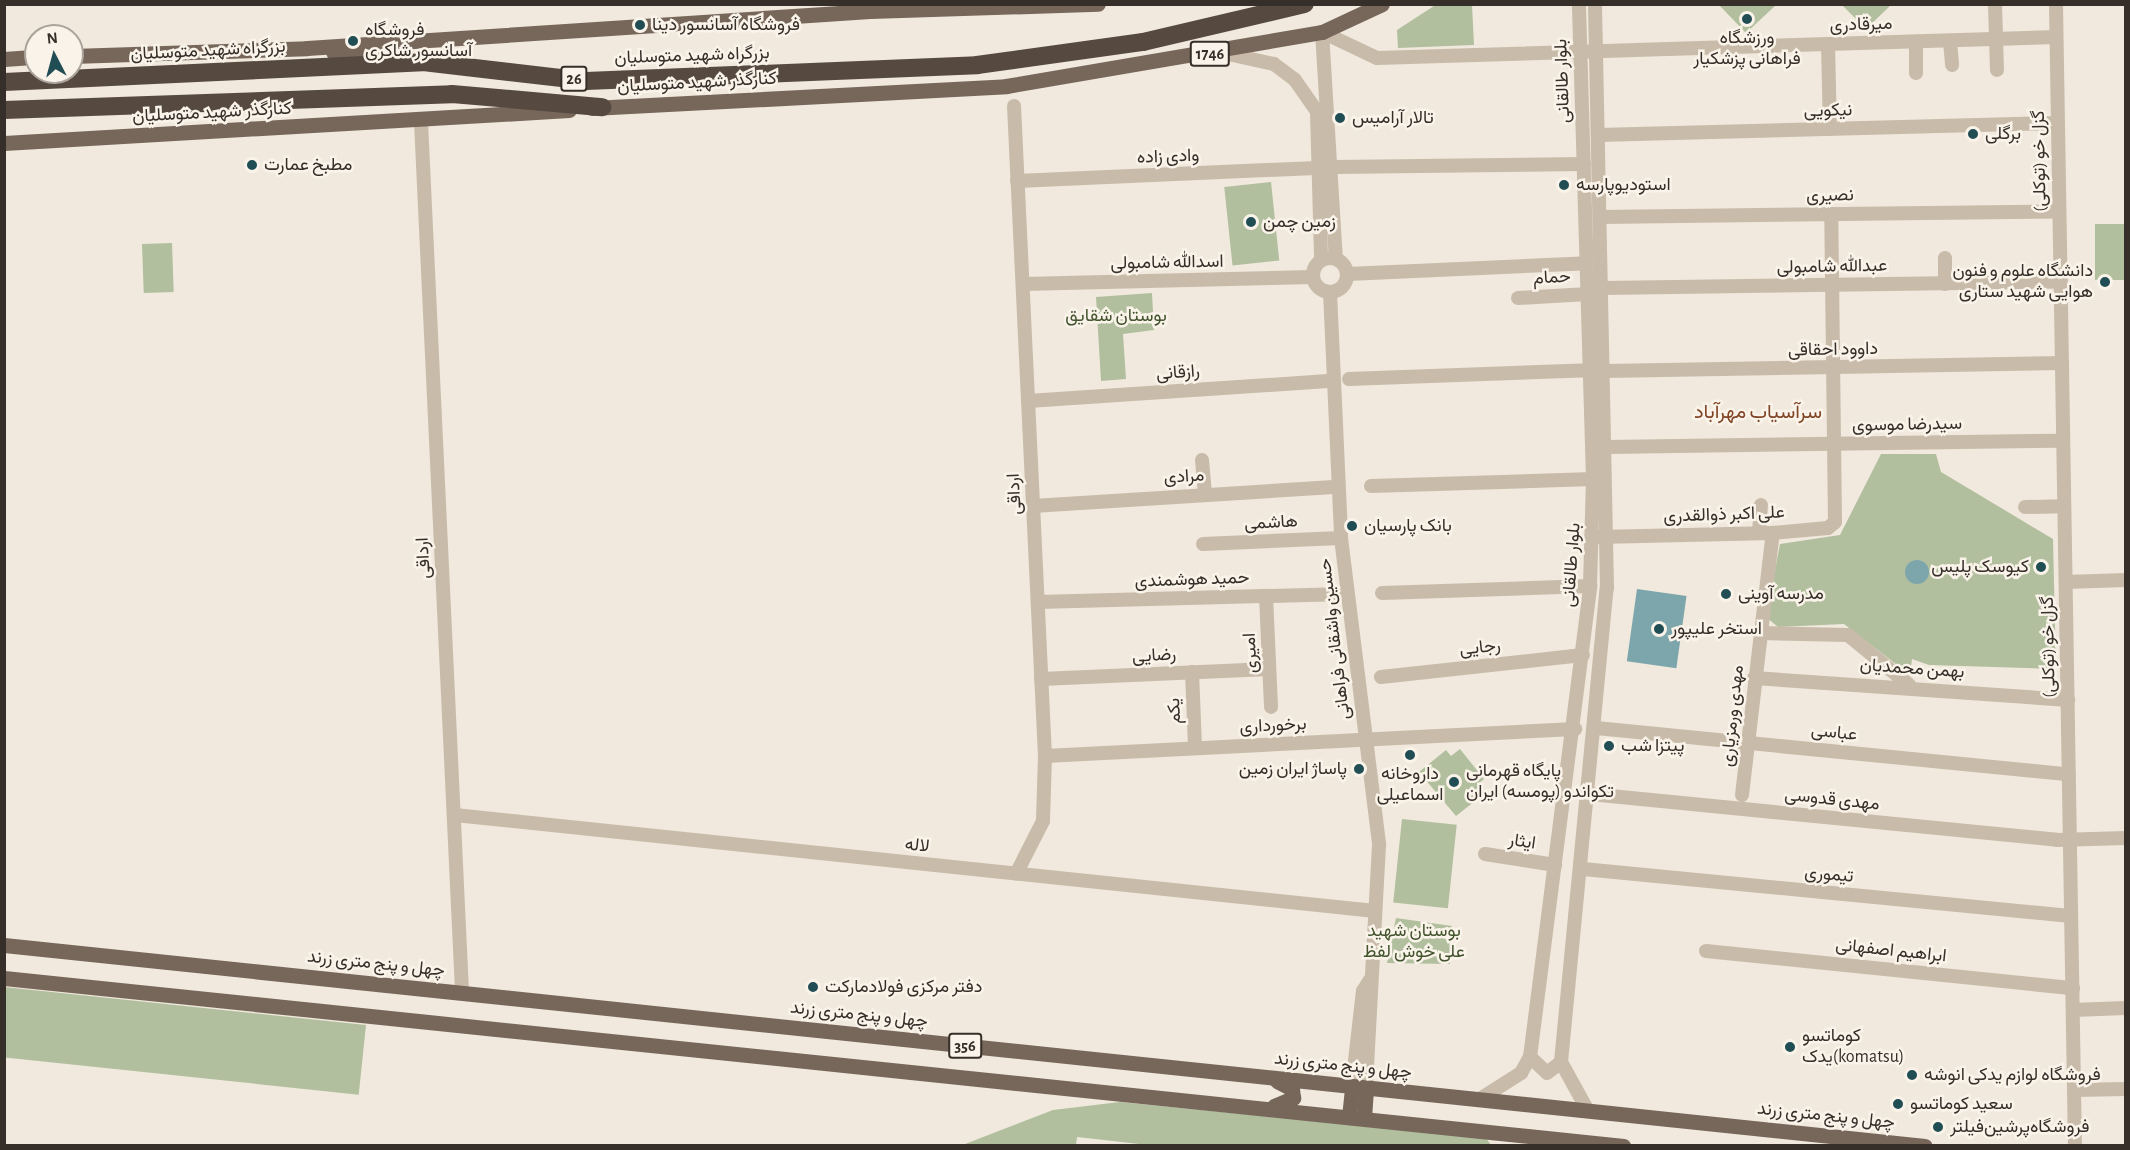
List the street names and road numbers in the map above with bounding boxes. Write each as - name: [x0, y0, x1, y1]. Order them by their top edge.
- street label: میرقادری: [1829, 13, 1893, 37]
- street label: بزرگراه شهید متوسلیان: [130, 36, 286, 66]
- street label: بلوار طالقانی: [1551, 38, 1575, 124]
- road number: 1746: [1189, 41, 1231, 67]
- street label: بزرگراه شهید متوسلیان: [614, 42, 770, 70]
- road number: 26: [559, 66, 589, 92]
- street label: کنارگذر شهید متوسلیان: [617, 68, 777, 98]
- street label: کنارگذر شهید متوسلیان: [132, 98, 292, 128]
- street label: نیکویی: [1804, 100, 1852, 122]
- street label: گزل خو (توکلی): [2028, 110, 2052, 212]
- street label: وادی زاده: [1136, 145, 1200, 169]
- street label: نصیری: [1806, 185, 1854, 207]
- street label: اسدالله شامبولی: [1110, 251, 1224, 275]
- street label: عبدالله شامبولی: [1777, 255, 1887, 279]
- street label: حمام: [1533, 266, 1571, 290]
- street label: داوود احقاقی: [1788, 338, 1878, 362]
- street label: رازقانی: [1155, 361, 1201, 385]
- street label: سیدرضا موسوی: [1852, 413, 1962, 437]
- street label: مرادی: [1163, 465, 1205, 489]
- street label: ارداقی: [1003, 473, 1027, 515]
- street label: علی اکبر ذوالقدری: [1663, 502, 1785, 528]
- street label: هاشمی: [1244, 511, 1298, 535]
- street label: بلوار طالقانی: [1558, 522, 1586, 608]
- street label: ارداقی: [412, 537, 436, 579]
- street label: حسین واشقانی فراهانی: [1314, 557, 1356, 721]
- street label: حمید هوشمندی: [1134, 567, 1250, 593]
- street label: گزل خو (توکلی): [2037, 596, 2061, 698]
- street label: امیری: [1239, 632, 1263, 674]
- street label: رجایی: [1458, 635, 1502, 661]
- street label: رضایی: [1131, 644, 1177, 668]
- street label: بهمن محمدیان: [1859, 655, 1965, 683]
- street label: مهدی ورمزیاری: [1717, 664, 1749, 768]
- street label: یکم: [1164, 697, 1186, 725]
- street label: برخورداری: [1239, 713, 1307, 739]
- street label: عباسی: [1810, 720, 1858, 746]
- street label: مهدی قدوسی: [1783, 784, 1881, 816]
- street label: ایثار: [1507, 829, 1537, 855]
- street label: لاله: [904, 834, 930, 858]
- street label: تیموری: [1804, 862, 1854, 888]
- street label: ابراهیم اصفهانی: [1834, 934, 1948, 968]
- street label: چهل و پنج متری زرند: [306, 946, 446, 982]
- street label: چهل و پنج متری زرند: [789, 997, 929, 1033]
- road number: 356: [947, 1033, 983, 1059]
- street label: چهل و پنج متری زرند: [1273, 1048, 1413, 1084]
- street label: چهل و پنج متری زرند: [1756, 1098, 1896, 1134]

